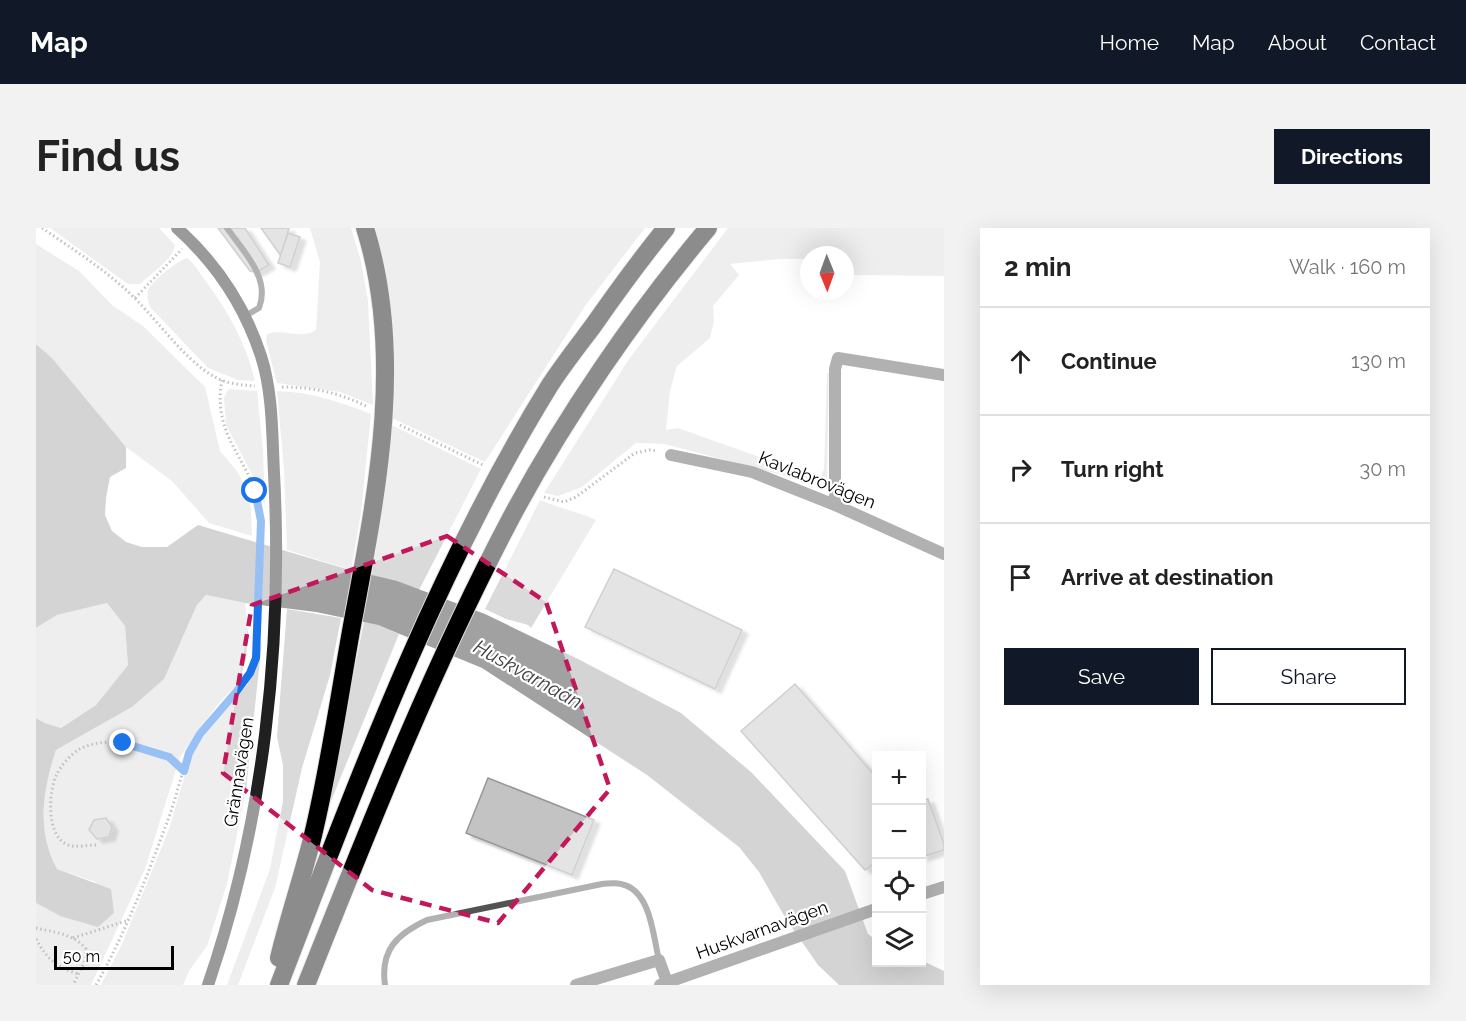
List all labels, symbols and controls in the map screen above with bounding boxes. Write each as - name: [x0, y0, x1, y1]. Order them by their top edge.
- text: Map: [30, 26, 88, 59]
- text: Home: [1100, 30, 1159, 55]
- text: Map: [1192, 30, 1235, 55]
- text: About: [1268, 30, 1327, 55]
- text: Contact: [1360, 30, 1436, 55]
- button: Directions: [1274, 129, 1430, 184]
- text: Find us: [36, 132, 180, 181]
- north arrow: [800, 246, 854, 300]
- text: 2 min: [1004, 252, 1071, 282]
- text: Walk · 160 m: [1289, 255, 1406, 279]
- icon: ahead: [1004, 345, 1037, 378]
- text: Continue: [1061, 348, 1157, 374]
- text: 130 m: [1351, 349, 1406, 373]
- street label: Kavlabrovägen: [756, 447, 879, 513]
- icon: right: [1004, 453, 1037, 486]
- text: Turn right: [1061, 456, 1164, 482]
- text: 30 m: [1360, 457, 1406, 481]
- route start: [241, 477, 267, 503]
- icon: arrive: [1004, 561, 1037, 594]
- text: Arrive at destination: [1061, 564, 1274, 590]
- water label: Huskvarnaån: [470, 634, 586, 714]
- button: Save: [1004, 648, 1199, 705]
- button: Share: [1211, 648, 1406, 705]
- street label: Grännavägen: [219, 716, 258, 828]
- route end: [109, 729, 135, 755]
- map controls: [872, 751, 926, 967]
- button: +: [872, 751, 926, 805]
- button: −: [872, 805, 926, 859]
- button: locate: [872, 859, 926, 913]
- street label: Huskvarnavägen: [693, 896, 831, 963]
- button: layers: [872, 913, 926, 967]
- scale bar: [54, 943, 174, 970]
- text: 50 m: [63, 947, 100, 966]

